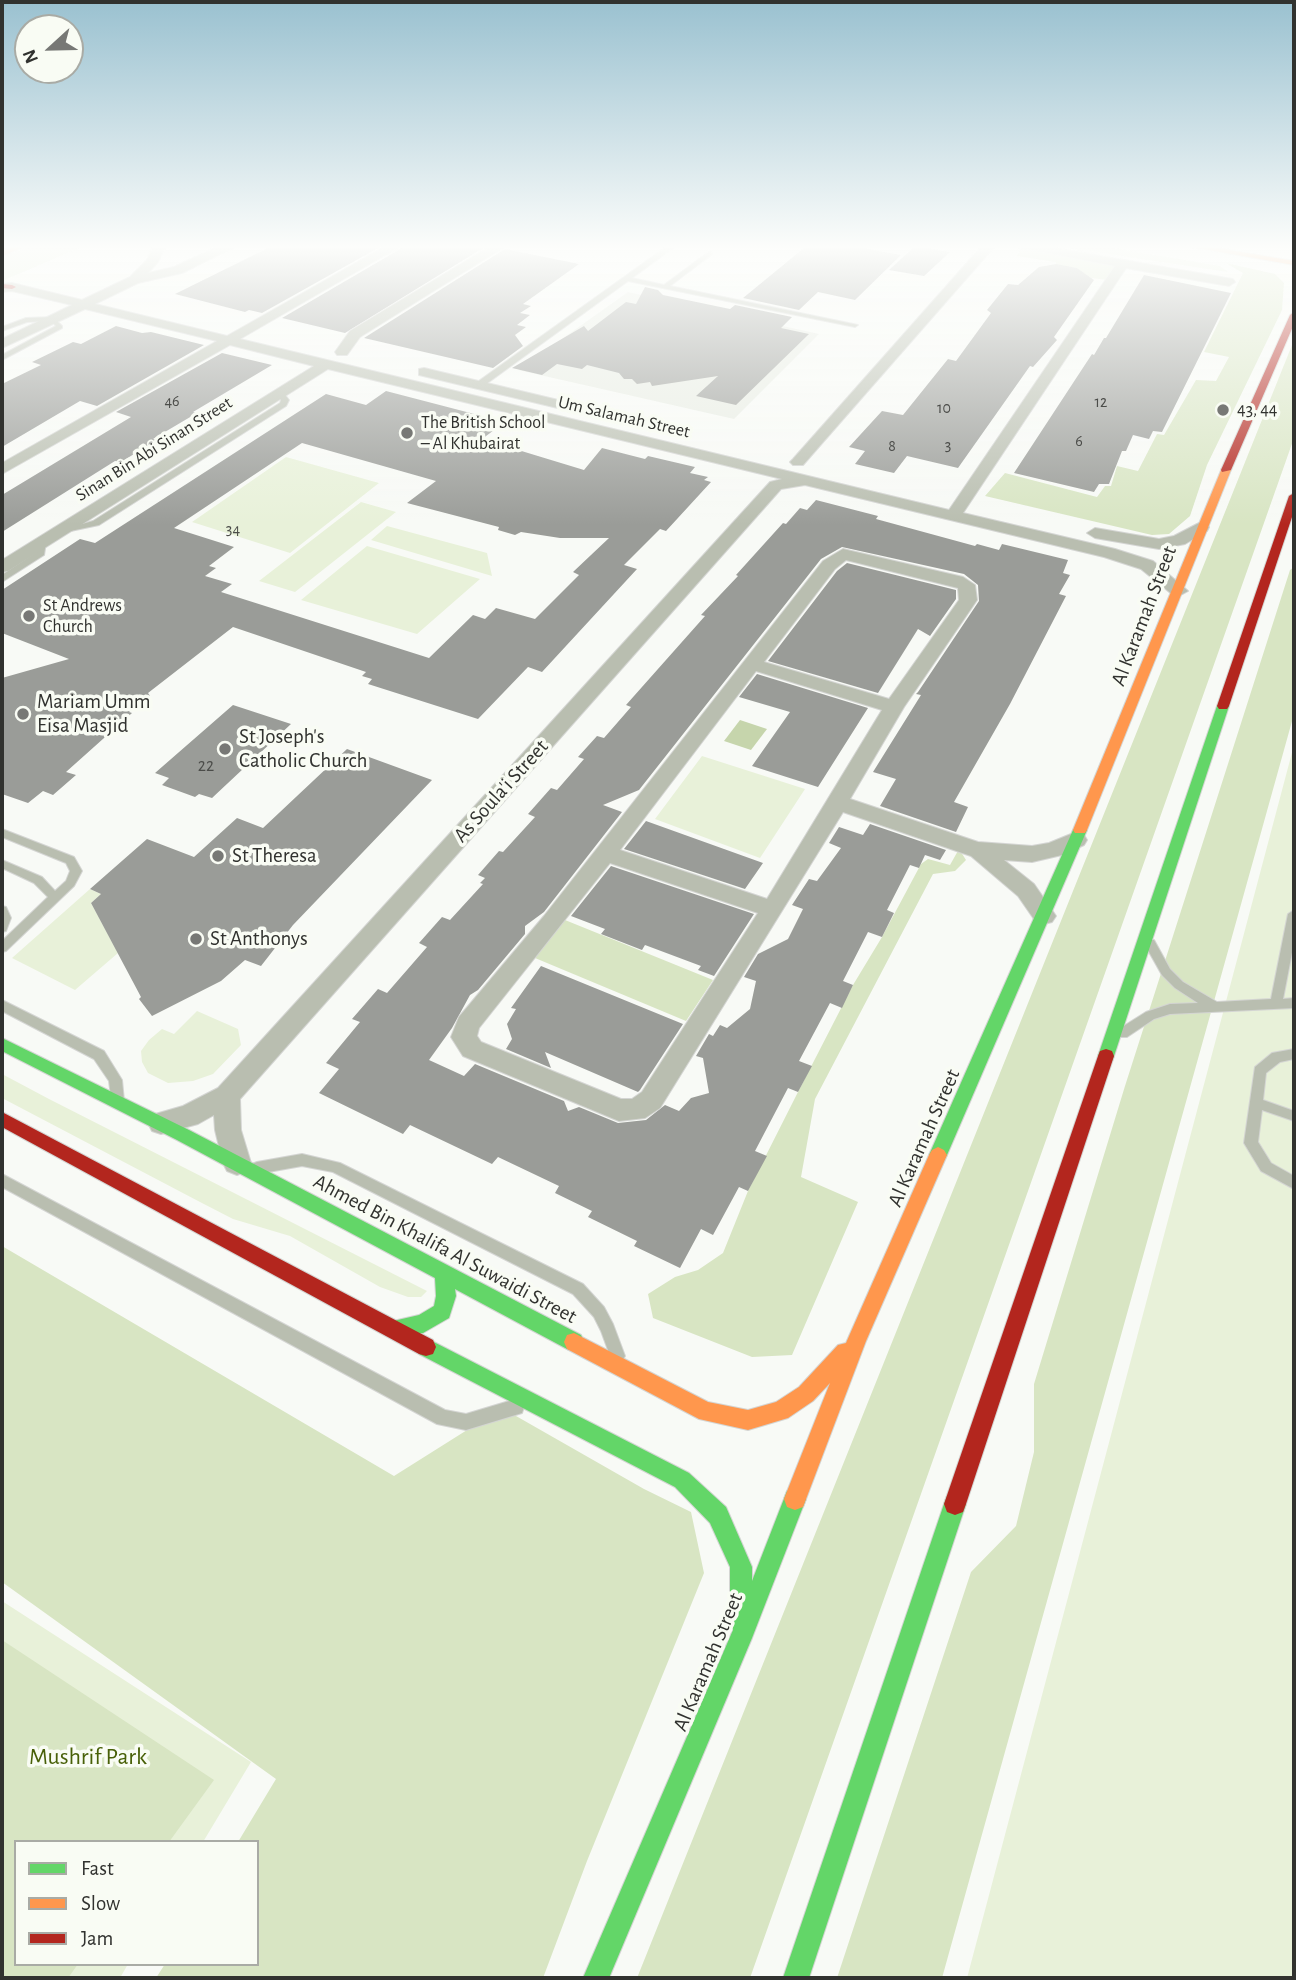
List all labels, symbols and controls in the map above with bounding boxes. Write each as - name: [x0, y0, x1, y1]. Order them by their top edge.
- north arrow: [14, 14, 84, 84]
- text: N: [20, 47, 42, 66]
- house number: 46: [164, 391, 180, 411]
- street label: Um Salamah Street: [556, 391, 692, 443]
- street label: Sinan Bin Abi Sinan Street: [72, 392, 236, 506]
- house number: 12: [1095, 392, 1107, 412]
- house number: 10: [937, 398, 951, 418]
- place label: 43, 44: [1237, 399, 1277, 421]
- marker: 43, 44: [1215, 402, 1231, 418]
- place label: The British School – Al Khubairat: [421, 412, 546, 454]
- marker: The British School – Al Khubairat: [399, 425, 415, 441]
- house number: 6: [1075, 431, 1083, 451]
- house number: 3: [945, 435, 951, 455]
- house number: 8: [888, 436, 896, 456]
- house number: 34: [226, 519, 240, 539]
- street label: Al Karamah Street: [1106, 542, 1182, 690]
- place label: St Andrews Church: [43, 595, 122, 638]
- marker: St Andrews Church: [21, 608, 37, 624]
- place label: Mariam Umm Eisa Masjid: [37, 689, 151, 739]
- marker: Mariam Umm Eisa Masjid: [15, 706, 31, 722]
- place label: St Joseph's Catholic Church: [239, 724, 367, 774]
- street label: As Soula'i Street: [448, 734, 554, 848]
- marker: St Joseph's Catholic Church: [217, 741, 233, 757]
- house number: 22: [198, 755, 214, 777]
- place label: St Theresa: [232, 843, 317, 869]
- marker: St Theresa: [210, 848, 226, 864]
- place label: St Anthonys: [210, 926, 308, 952]
- marker: St Anthonys: [188, 931, 204, 947]
- street label: Al Karamah Street: [882, 1065, 966, 1211]
- street label: Ahmed Bin Khalifa Al Suwaidi Street: [309, 1169, 581, 1329]
- street label: Al Karamah Street: [667, 1589, 749, 1735]
- park label: Mushrif Park: [29, 1743, 147, 1771]
- legend: [14, 1840, 259, 1966]
- text: Fast: [81, 1858, 114, 1879]
- text: Slow: [81, 1893, 120, 1914]
- text: Jam: [81, 1928, 113, 1949]

